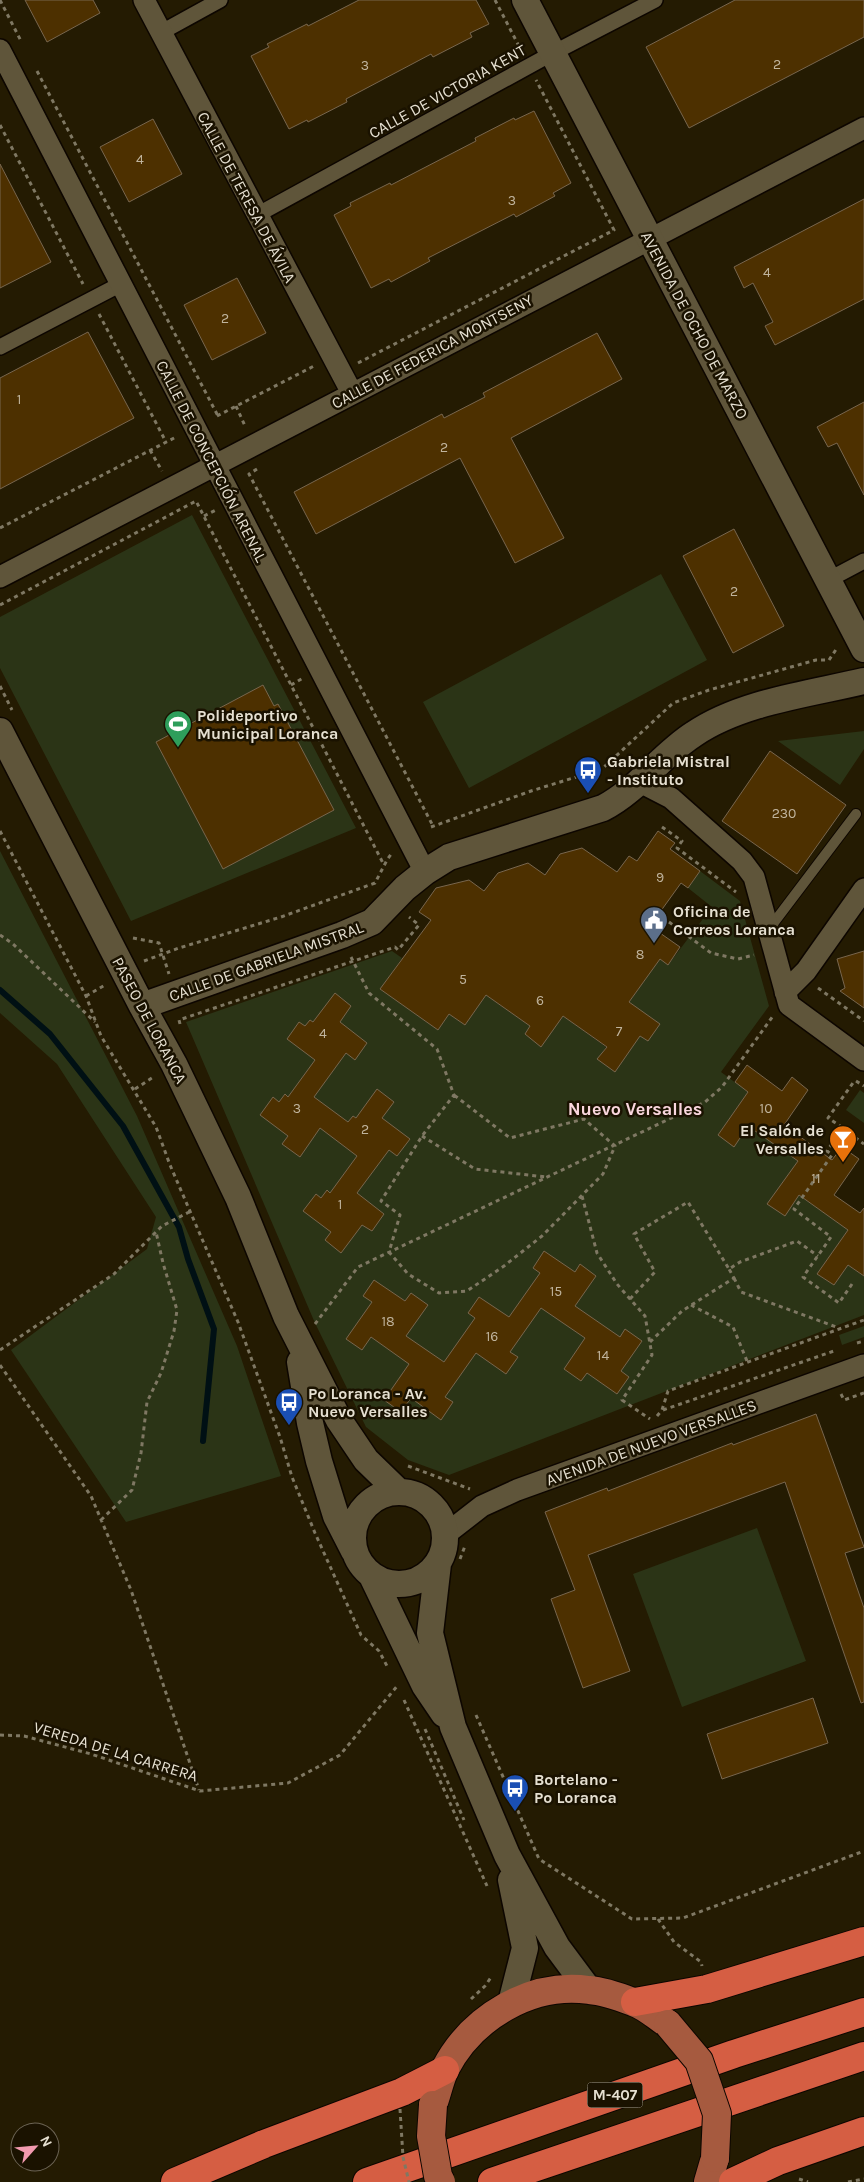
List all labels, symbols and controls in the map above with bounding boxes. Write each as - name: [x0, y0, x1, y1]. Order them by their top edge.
- street label: CALLE DE VICTORIA KENT: [365, 40, 529, 143]
- house number: 2: [773, 56, 781, 73]
- house number: 3: [361, 57, 369, 74]
- street label: CALLE DE TERESA DE ÁVILA: [193, 109, 300, 286]
- house number: 4: [136, 151, 144, 168]
- house number: 3: [508, 192, 516, 209]
- street label: AVENIDA DE OCHO DE MARZO: [637, 228, 752, 422]
- house number: 4: [763, 264, 771, 281]
- street label: CALLE DE FEDERICA MONTSENY: [328, 290, 536, 413]
- house number: 2: [221, 310, 229, 327]
- street label: CALLE DE CONCEPCIÓN ARENAL: [152, 357, 271, 566]
- house number: 1: [17, 391, 21, 408]
- house number: 2: [440, 439, 448, 456]
- house number: 2: [730, 583, 738, 600]
- place label: Polideportivo Municipal Loranca: [197, 706, 338, 743]
- sports icon: Polideportivo Municipal Loranca: [163, 709, 193, 748]
- place label: Gabriela Mistral - Instituto: [607, 752, 730, 789]
- bus stop icon: Gabriela Mistral - Instituto: [573, 755, 603, 794]
- house number: 230: [772, 805, 796, 822]
- house number: 9: [656, 869, 664, 886]
- place label: Oficina de Correos Loranca: [673, 902, 795, 939]
- public building icon: Oficina de Correos Loranca: [639, 905, 669, 944]
- street label: CALLE DE GABRIELA MISTRAL: [166, 917, 366, 1006]
- house number: 8: [636, 946, 644, 963]
- street label: PASEO DE LORANCA: [108, 954, 191, 1087]
- house number: 5: [459, 971, 467, 988]
- house number: 6: [536, 992, 544, 1009]
- house number: 7: [616, 1023, 623, 1040]
- house number: 4: [319, 1025, 327, 1042]
- district label: Nuevo Versalles: [568, 1098, 702, 1120]
- house number: 3: [293, 1100, 301, 1117]
- house number: 10: [760, 1100, 772, 1117]
- house number: 2: [361, 1121, 369, 1138]
- place label: El Salón de Versalles: [740, 1121, 824, 1158]
- bar icon: El Salón de Versalles: [828, 1124, 858, 1163]
- house number: 11: [811, 1170, 821, 1187]
- house number: 1: [338, 1196, 342, 1213]
- house number: 15: [550, 1283, 562, 1300]
- house number: 18: [381, 1313, 395, 1330]
- house number: 16: [486, 1328, 498, 1345]
- house number: 14: [597, 1347, 609, 1364]
- place label: Pº Loranca - Av. Nuevo Versalles: [308, 1384, 428, 1421]
- bus stop icon: Pº Loranca - Av. Nuevo Versalles: [274, 1387, 304, 1426]
- street label: AVENIDA DE NUEVO VERSALLES: [543, 1395, 759, 1489]
- street label: VEREDA DE LA CARRERA: [31, 1717, 200, 1786]
- place label: Bortelano - Pº Loranca: [534, 1770, 618, 1807]
- bus stop icon: Bortelano - Pº Loranca: [500, 1773, 530, 1812]
- road number: M-407: [588, 2082, 642, 2108]
- north arrow: [10, 2122, 60, 2172]
- text: N: [36, 2133, 56, 2150]

